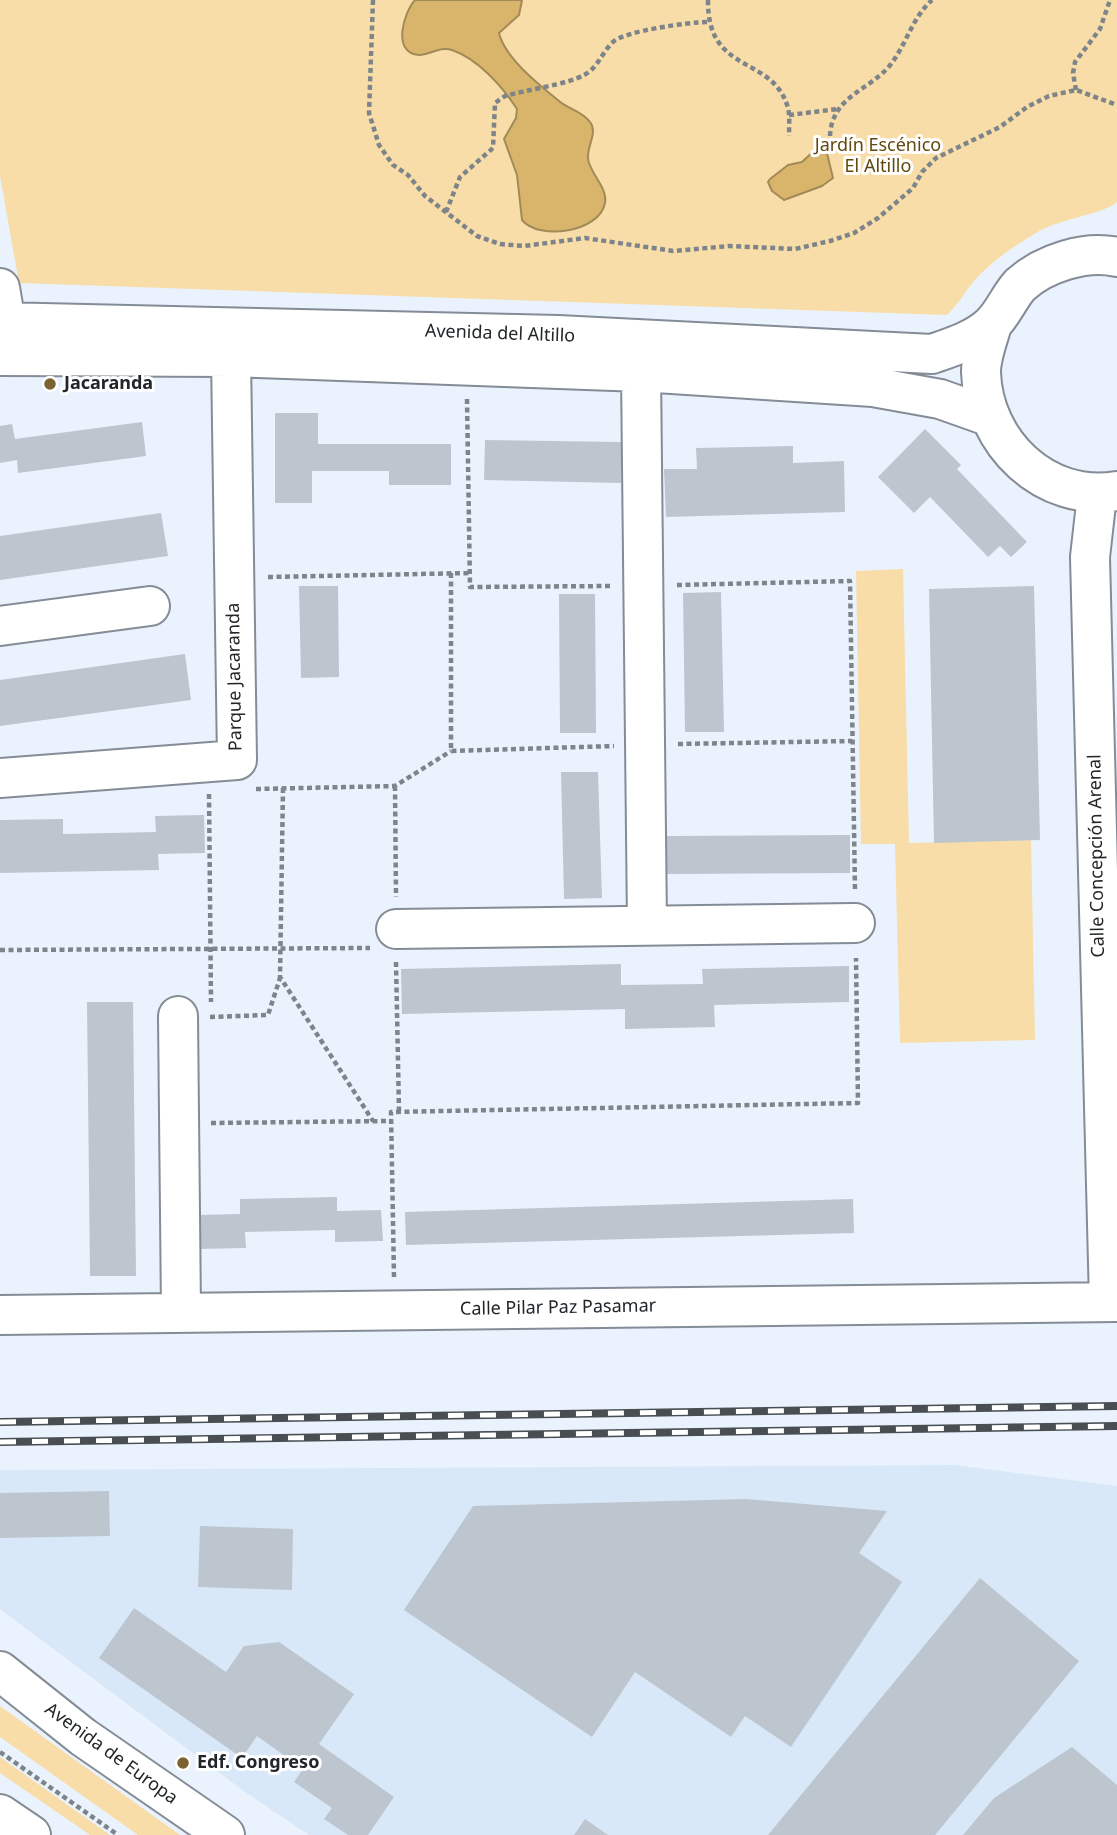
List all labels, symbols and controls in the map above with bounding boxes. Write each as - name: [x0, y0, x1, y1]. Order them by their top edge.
- park label: Jardín Escénico El Altillo: [815, 135, 941, 178]
- street label: Avenida del Altillo: [424, 321, 576, 347]
- place label: Jacaranda: [64, 373, 153, 395]
- marker: Jacaranda: [42, 376, 58, 392]
- street label: Parque Jacaranda: [223, 603, 247, 751]
- street label: Calle Concepción Arenal: [1084, 754, 1110, 958]
- street label: Calle Pilar Paz Pasamar: [460, 1295, 656, 1321]
- street label: Avenida de Europa: [41, 1699, 181, 1809]
- place label: Edf. Congreso: [197, 1752, 319, 1774]
- marker: Edf. Congreso: [175, 1755, 191, 1771]

